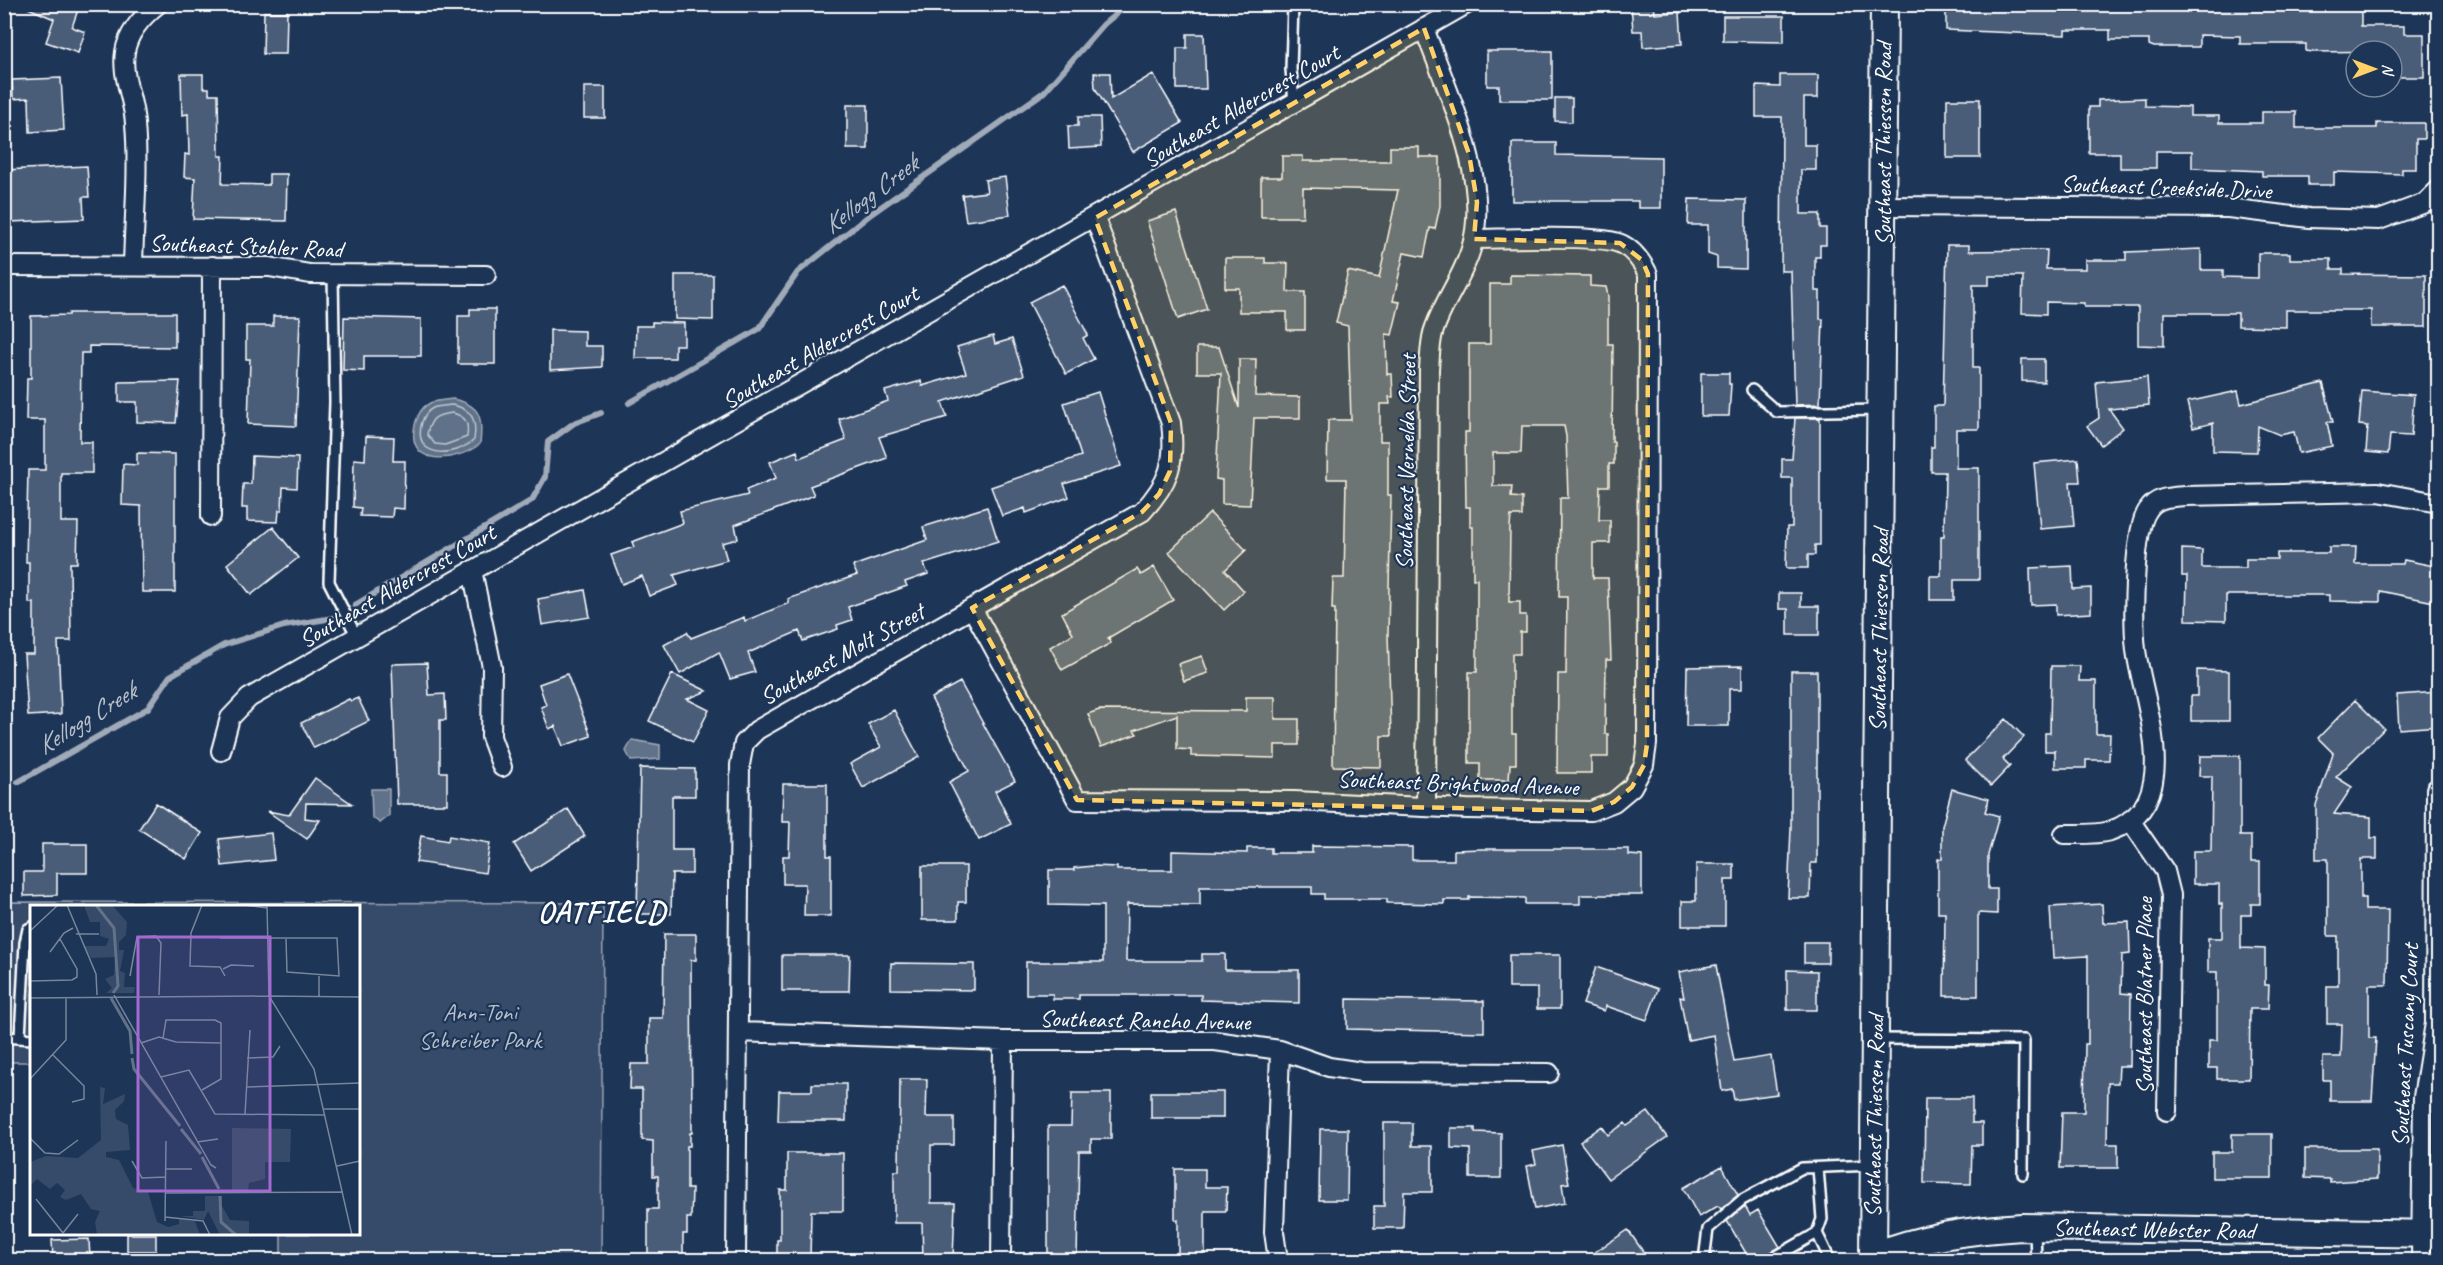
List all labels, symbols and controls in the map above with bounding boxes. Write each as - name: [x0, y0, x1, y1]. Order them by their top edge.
- street label: Southeast Aldercrest Court: [1137, 37, 1346, 174]
- street label: Southeast Thiessen Road: [1868, 39, 1898, 246]
- north arrow: [2344, 39, 2404, 99]
- text: N: [2378, 64, 2398, 77]
- water label: Kellogg Creek: [816, 144, 929, 241]
- street label: Southeast Creekside Drive: [2060, 168, 2274, 206]
- street label: Southeast Stohler Road: [149, 228, 347, 264]
- street label: Southeast Aldercrest Court: [716, 278, 925, 415]
- street label: Southeast Vernelda Street: [1389, 352, 1423, 570]
- street label: Southeast Aldercrest Court: [293, 517, 502, 654]
- street label: Southeast Thiessen Road: [1862, 525, 1896, 732]
- street label: Southeast Molt Street: [755, 595, 932, 712]
- water label: Kellogg Creek: [30, 672, 147, 762]
- street label: Southeast Brightwood Avenue: [1337, 764, 1581, 802]
- district label: OATFIELD: [538, 893, 668, 931]
- street label: Southeast Blatner Place: [2129, 895, 2159, 1095]
- inset map: [30, 905, 360, 1235]
- street label: Southeast Tuscany Court: [2385, 941, 2425, 1147]
- park label: Ann-Toni Schreiber Park: [419, 997, 543, 1055]
- street label: Southeast Rancho Avenue: [1039, 1003, 1253, 1037]
- street label: Southeast Thiessen Road: [1857, 1011, 1891, 1218]
- street label: Southeast Webster Road: [2053, 1212, 2259, 1246]

